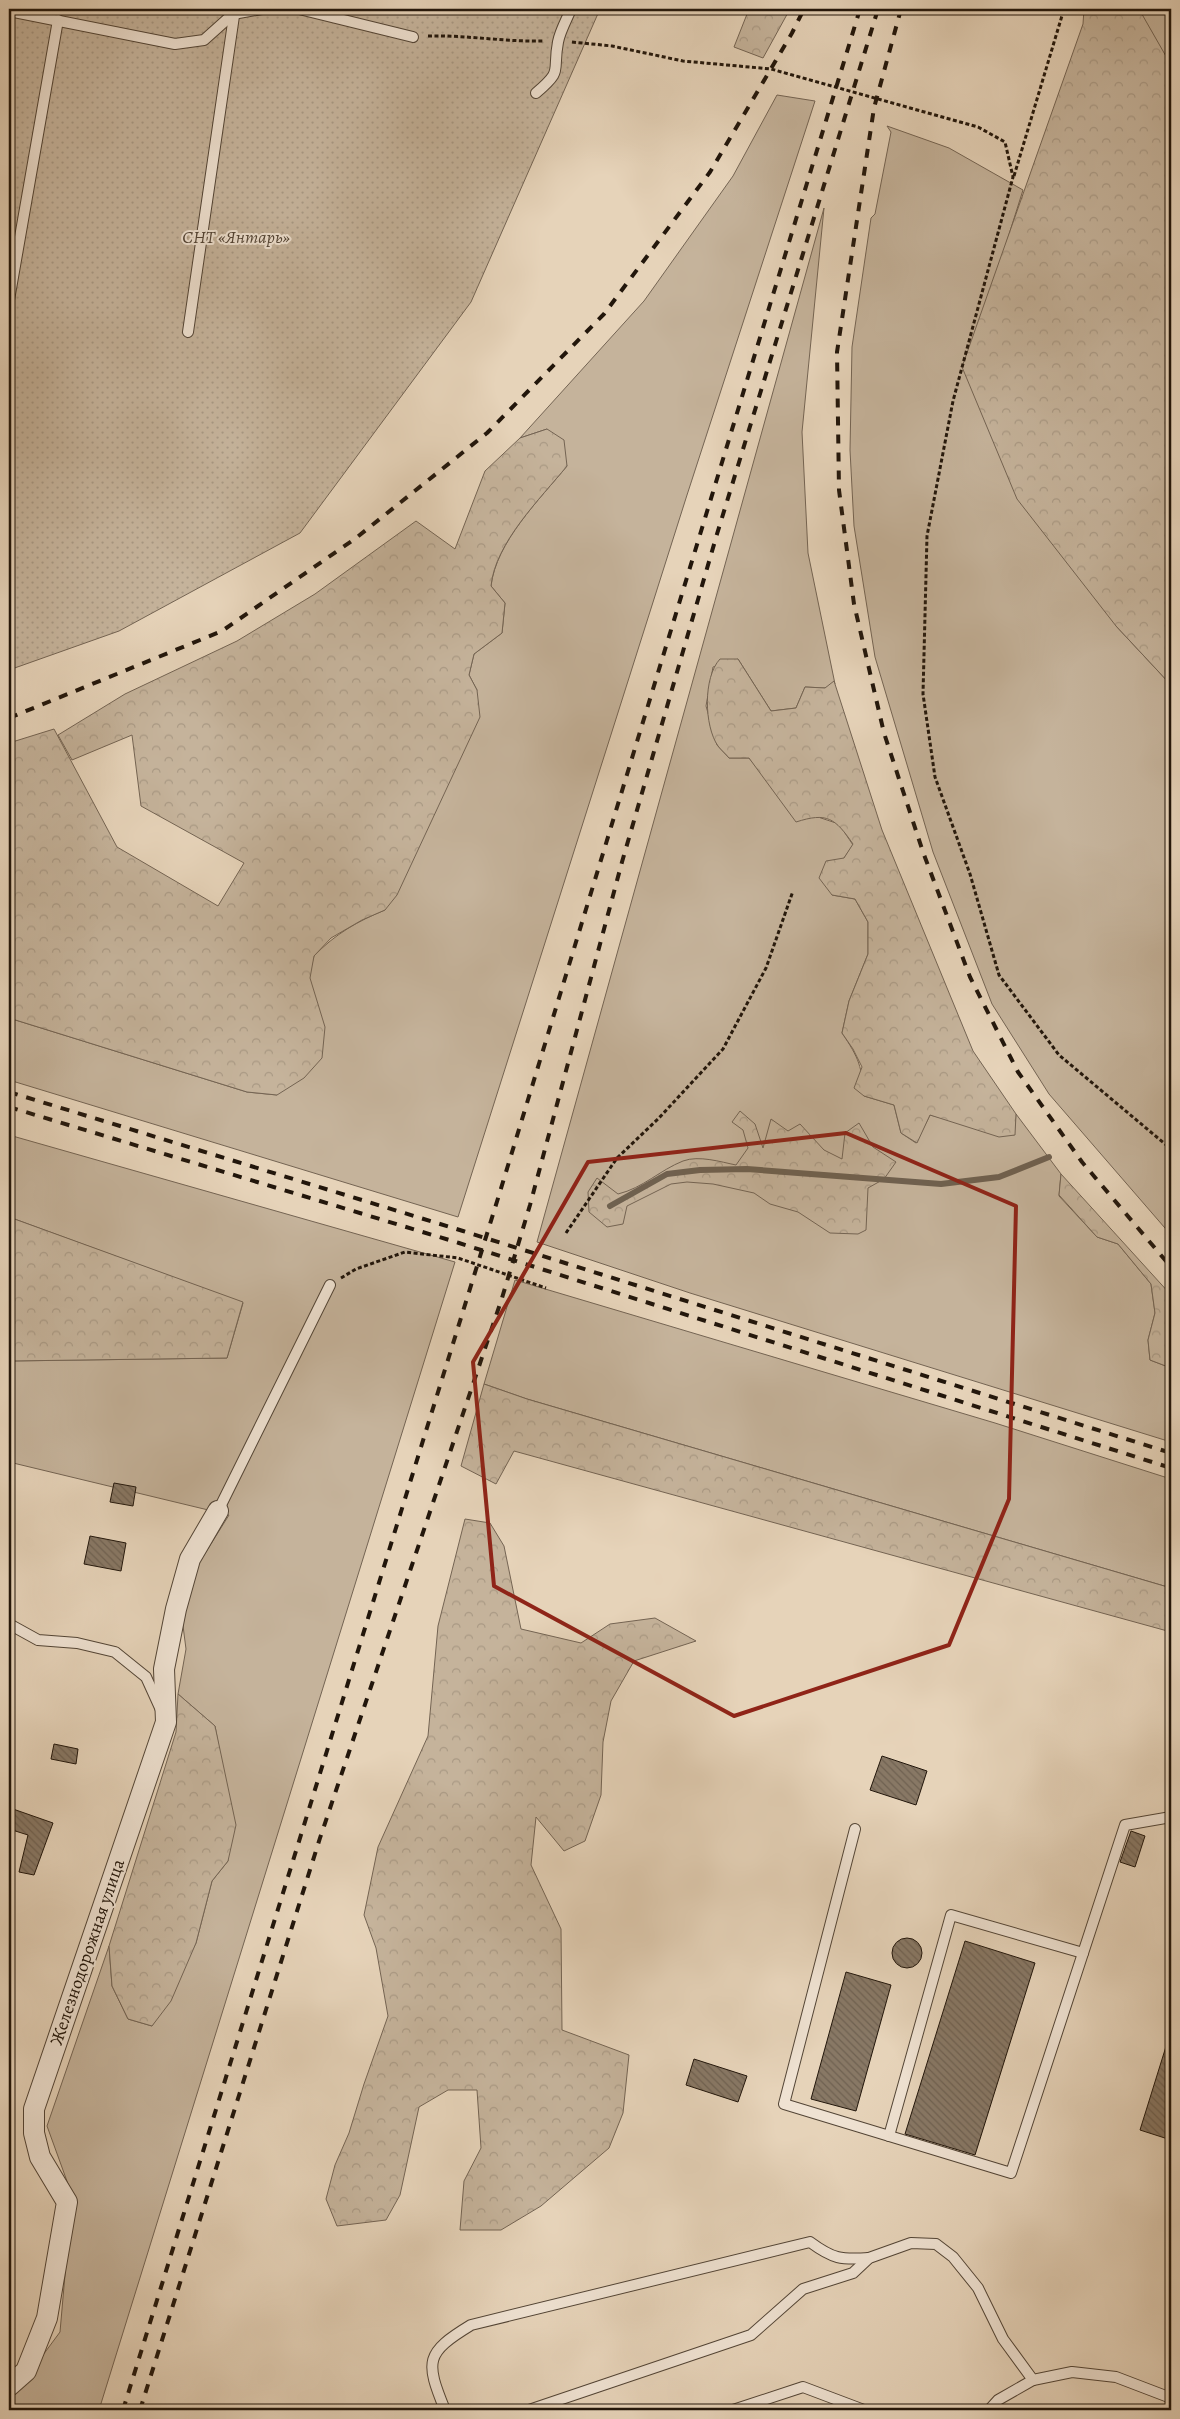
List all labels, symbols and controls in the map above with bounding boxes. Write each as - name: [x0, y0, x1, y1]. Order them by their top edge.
- park label: СНТ «Янтарь»: [182, 225, 290, 249]
- street label: Железнодорожная улица: [44, 1855, 130, 2048]

